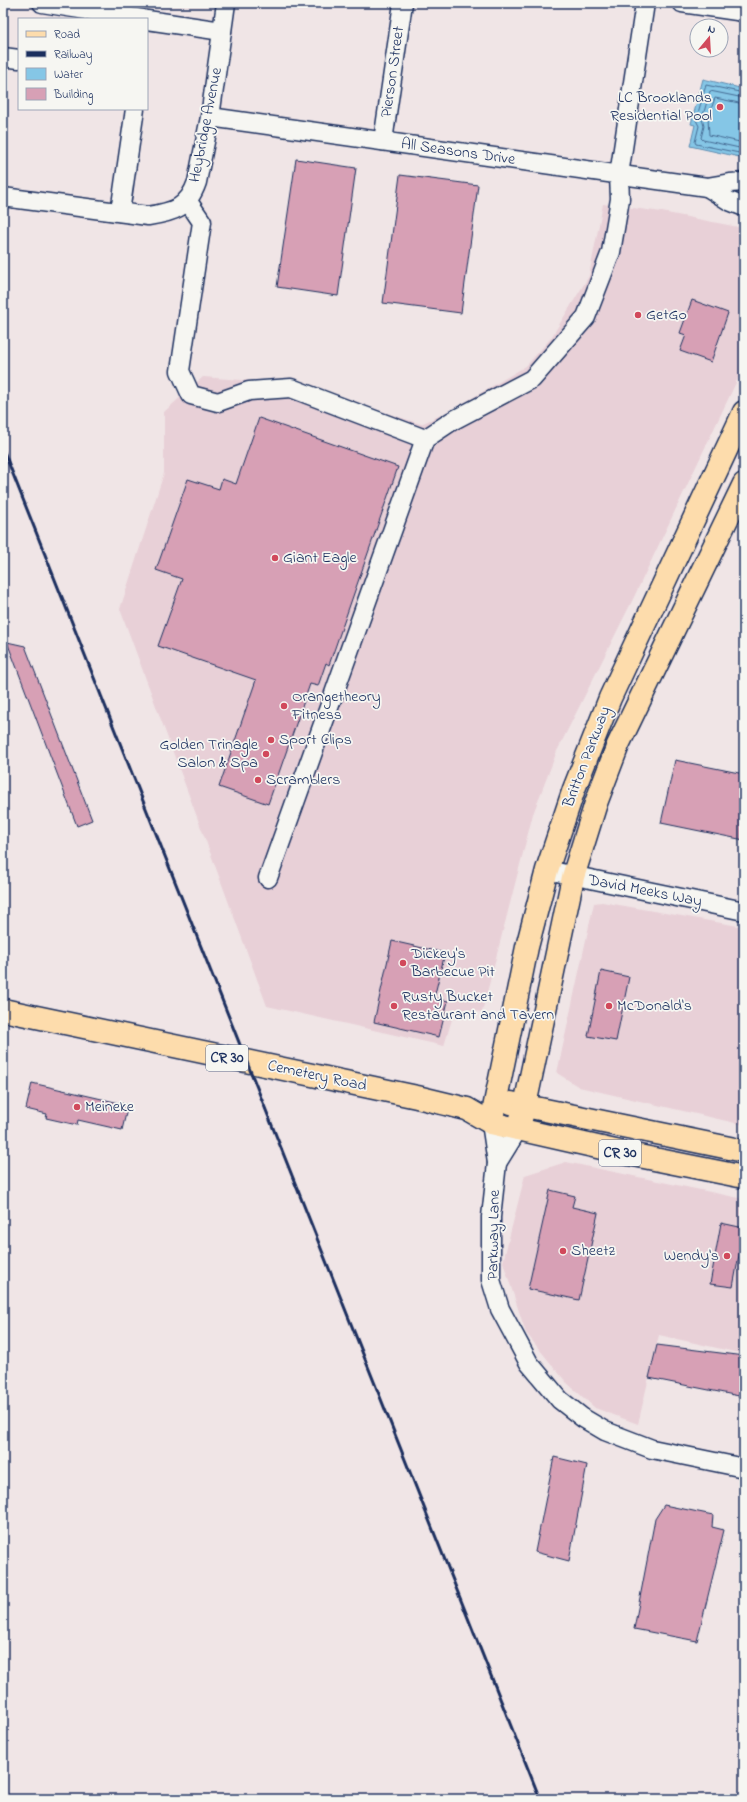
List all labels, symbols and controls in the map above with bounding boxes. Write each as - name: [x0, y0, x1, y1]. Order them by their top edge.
- legend: [18, 18, 148, 110]
- north arrow: [689, 18, 729, 58]
- text: N: [706, 21, 718, 38]
- street label: Pierson Street: [375, 24, 411, 119]
- text: Road: [54, 26, 80, 44]
- text: Railway: [54, 46, 93, 65]
- street label: Heybridge Avenue: [183, 65, 229, 185]
- text: Water: [54, 66, 83, 84]
- text: Building: [53, 86, 93, 105]
- place label: LC Brooklands Residential Pool: [610, 86, 712, 128]
- marker: LC Brooklands Residential Pool: [715, 102, 725, 112]
- street label: All Seasons Drive: [399, 132, 518, 172]
- place label: GetGo: [646, 303, 687, 327]
- marker: GetGo: [633, 310, 643, 320]
- place label: Giant Eagle: [283, 546, 357, 570]
- marker: Giant Eagle: [270, 553, 280, 563]
- place label: Orangetheory Fitness: [291, 685, 381, 727]
- marker: Orangetheory Fitness: [279, 701, 289, 711]
- street label: Britton Parkway: [556, 703, 617, 812]
- place label: Sport Clips: [279, 728, 352, 752]
- place label: Golden Trinagle Salon & Spa: [159, 733, 259, 775]
- marker: Sport Clips: [266, 735, 276, 745]
- marker: Golden Trinagle Salon & Spa: [261, 749, 271, 759]
- place label: Scramblers: [266, 768, 340, 792]
- marker: Scramblers: [253, 775, 263, 785]
- street label: David Meeks Way: [585, 868, 704, 914]
- place label: Dickey's Barbecue Pit: [410, 942, 496, 984]
- marker: Dickey's Barbecue Pit: [398, 958, 408, 968]
- place label: Rusty Bucket Restaurant and Tavern: [402, 985, 554, 1027]
- place label: McDonald's: [617, 994, 692, 1018]
- marker: Rusty Bucket Restaurant and Tavern: [389, 1001, 399, 1011]
- marker: McDonald's: [604, 1001, 614, 1011]
- road number: CR 30: [206, 1045, 248, 1071]
- street label: Cemetery Road: [265, 1054, 369, 1098]
- place label: Meineke: [85, 1095, 135, 1119]
- marker: Meineke: [72, 1102, 82, 1112]
- road number: CR 30: [599, 1140, 641, 1166]
- street label: Parkway Lane: [481, 1189, 507, 1280]
- place label: Sheetz: [571, 1239, 616, 1263]
- place label: Wendy's: [664, 1244, 719, 1268]
- marker: Sheetz: [558, 1246, 568, 1256]
- marker: Wendy's: [722, 1251, 732, 1261]

